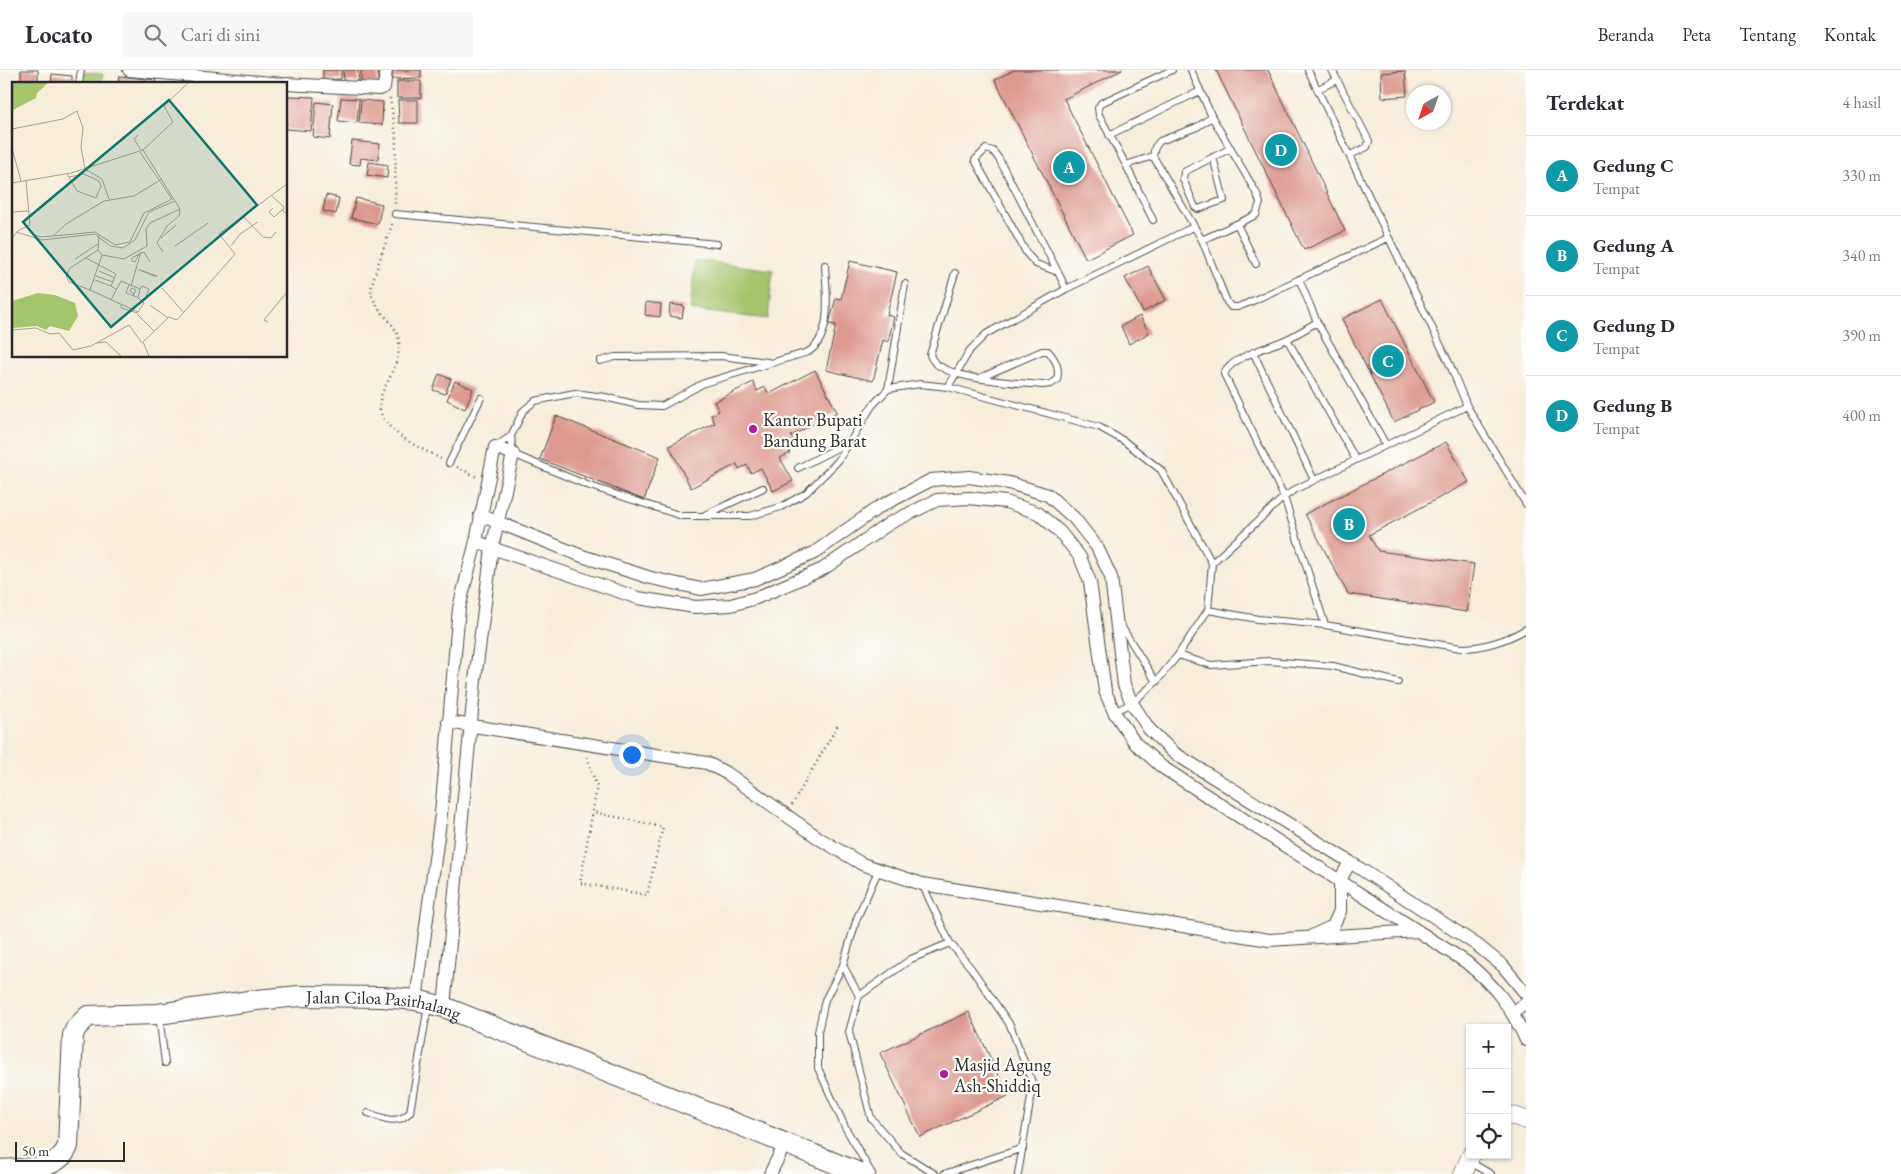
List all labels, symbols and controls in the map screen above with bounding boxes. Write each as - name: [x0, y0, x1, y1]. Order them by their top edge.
- search box: [123, 12, 473, 57]
- text: Locato: [25, 19, 93, 50]
- icon: search: [141, 21, 169, 49]
- text: Cari di sini: [181, 22, 260, 47]
- text: Beranda: [1598, 23, 1654, 46]
- text: Peta: [1682, 23, 1711, 46]
- text: Tentang: [1739, 23, 1796, 46]
- text: Kontak: [1824, 23, 1876, 46]
- inset map: [12, 82, 288, 358]
- north arrow: [1406, 85, 1451, 130]
- text: Terdekat: [1546, 89, 1624, 116]
- text: 4 hasil: [1843, 92, 1881, 113]
- pin: D: [1265, 131, 1297, 169]
- pin: A: [1053, 148, 1085, 186]
- text: Gedung C: [1593, 153, 1674, 178]
- text: A: [1556, 165, 1568, 186]
- text: 330 m: [1842, 165, 1881, 186]
- text: Tempat: [1593, 178, 1640, 199]
- text: Gedung A: [1593, 233, 1674, 258]
- text: B: [1557, 245, 1567, 266]
- text: 340 m: [1842, 245, 1881, 266]
- text: Tempat: [1593, 258, 1640, 279]
- text: Gedung D: [1593, 313, 1675, 338]
- text: C: [1556, 325, 1568, 346]
- text: 390 m: [1842, 325, 1881, 346]
- text: Tempat: [1593, 338, 1640, 359]
- pin: C: [1372, 342, 1404, 380]
- text: Gedung B: [1593, 393, 1672, 418]
- text: D: [1556, 405, 1568, 426]
- text: 400 m: [1842, 405, 1881, 426]
- place label: Kantor Bupati Bandung Barat: [763, 408, 867, 452]
- text: Tempat: [1593, 418, 1640, 439]
- marker: Kantor Bupati Bandung Barat: [747, 423, 759, 435]
- pin: B: [1333, 505, 1365, 543]
- your location: [619, 742, 645, 768]
- street label: Jalan Ciloa Pasirhalang: [304, 985, 465, 1024]
- map controls: [1466, 1024, 1511, 1159]
- button: +: [1466, 1024, 1511, 1069]
- place label: Masjid Agung Ash-Shiddiq: [953, 1053, 1051, 1097]
- marker: Masjid Agung Ash-Shiddiq: [938, 1068, 950, 1080]
- button: −: [1466, 1069, 1511, 1114]
- button: locate: [1466, 1114, 1511, 1159]
- scale bar: [15, 1139, 125, 1162]
- text: 50 m: [22, 1142, 49, 1160]

